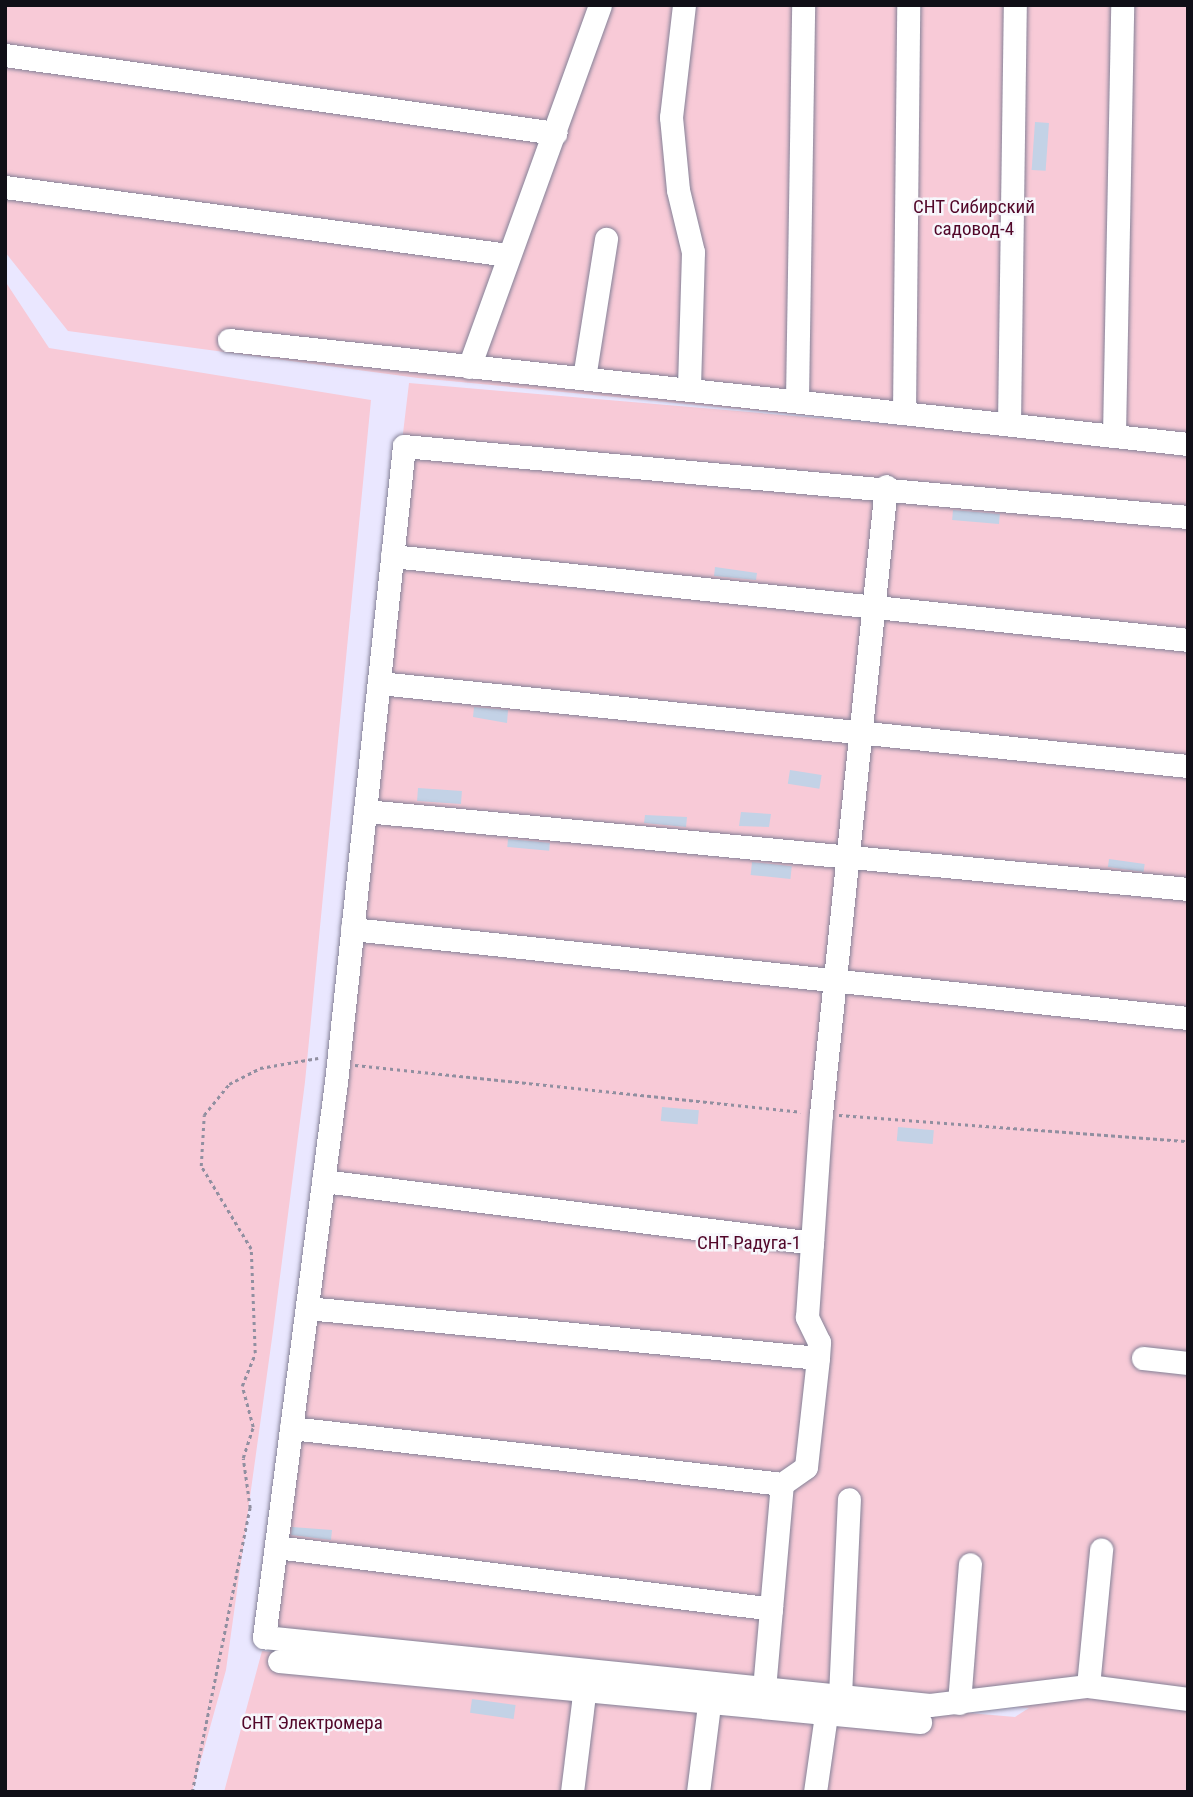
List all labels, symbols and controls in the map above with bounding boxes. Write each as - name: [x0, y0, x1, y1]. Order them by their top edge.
- park label: СНТ Сибирский садовод-4: [913, 196, 1035, 240]
- park label: СНТ Радуга-1: [697, 1232, 801, 1254]
- park label: СНТ Электромера: [241, 1712, 383, 1734]

